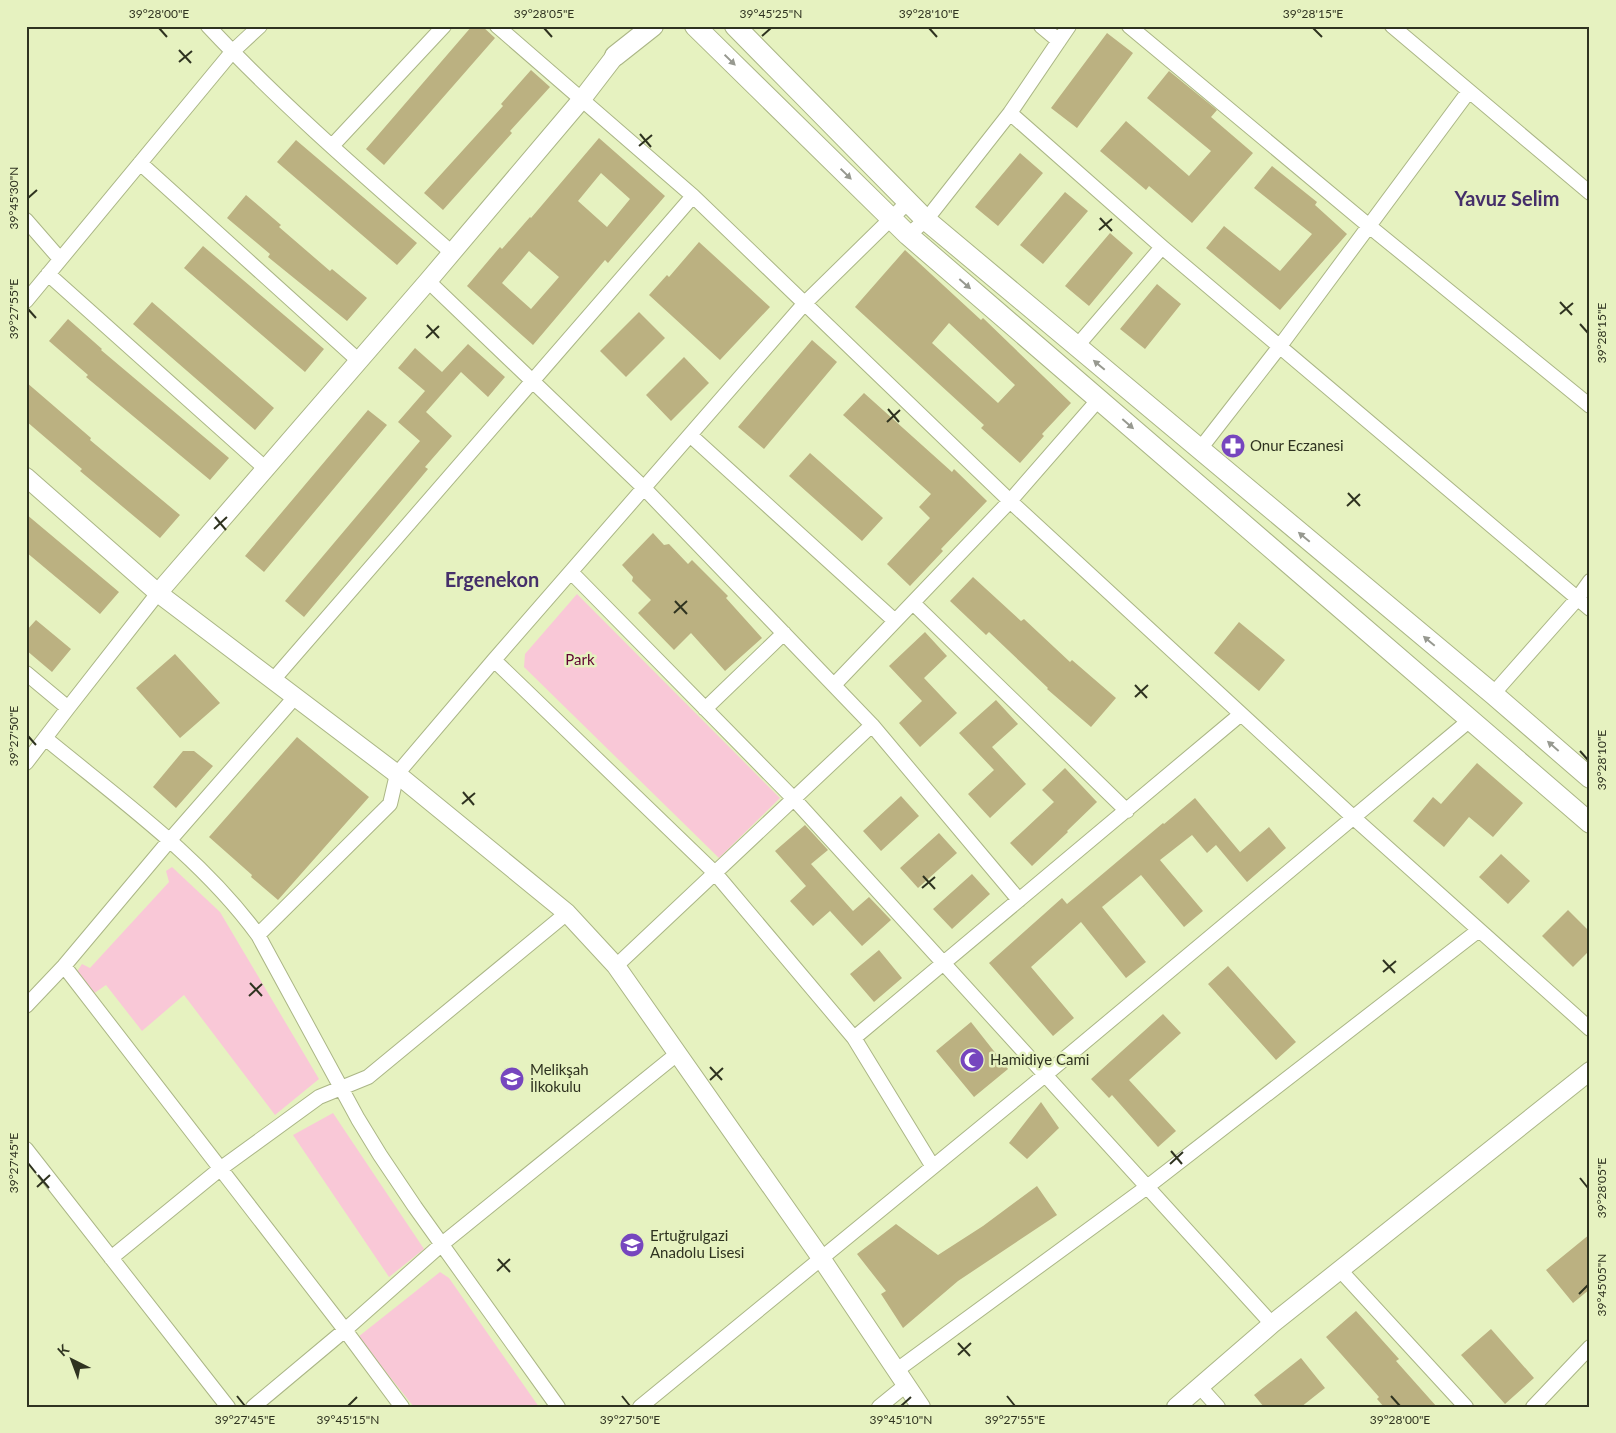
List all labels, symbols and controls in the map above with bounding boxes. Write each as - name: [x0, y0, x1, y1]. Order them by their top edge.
- text: 39°28'00"E: [129, 6, 189, 21]
- text: 39°28'05"E: [514, 6, 574, 21]
- text: 39°45'25"N: [740, 6, 802, 21]
- text: 39°28'10"E: [899, 6, 959, 21]
- text: 39°28'15"E: [1283, 6, 1343, 21]
- one-way arrow: [723, 54, 735, 66]
- text: 39°45'30"N: [6, 167, 21, 229]
- one-way arrow: [839, 168, 851, 180]
- district label: Yavuz Selim: [1454, 186, 1559, 210]
- one-way arrow: [959, 278, 971, 290]
- text: 39°27'55"E: [6, 279, 21, 339]
- text: 39°28'15"E: [1594, 303, 1609, 363]
- one-way arrow: [1094, 359, 1106, 371]
- one-way arrow: [1122, 419, 1135, 430]
- pharmacy icon: Onur Eczanesi: [1220, 433, 1246, 459]
- place label: Onur Eczanesi: [1250, 436, 1344, 454]
- one-way arrow: [1298, 531, 1311, 542]
- district label: Ergenekon: [445, 567, 539, 591]
- one-way arrow: [1423, 636, 1435, 647]
- park label: Park: [565, 650, 595, 668]
- text: 39°27'50"E: [6, 706, 21, 766]
- text: 39°28'10"E: [1594, 730, 1609, 790]
- one-way arrow: [1546, 741, 1559, 752]
- mosque icon: Hamidiye Cami: [959, 1047, 985, 1073]
- place label: Hamidiye Cami: [990, 1050, 1089, 1068]
- place label: Melikşah İlkokulu: [530, 1060, 589, 1095]
- school or university icon: Melikşah İlkokulu: [499, 1066, 525, 1092]
- text: 39°27'45"E: [6, 1133, 21, 1193]
- text: 39°28'05"E: [1594, 1158, 1609, 1218]
- place label: Ertuğrulgazi Anadolu Lisesi: [650, 1226, 744, 1261]
- school or university icon: Ertuğrulgazi Anadolu Lisesi: [619, 1232, 645, 1258]
- text: 39°45'05"N: [1594, 1254, 1609, 1316]
- north arrow: [48, 1336, 98, 1386]
- text: K: [54, 1340, 73, 1359]
- text: 39°27'45"E: [215, 1412, 275, 1427]
- text: 39°45'15"N: [317, 1412, 379, 1427]
- text: 39°27'50"E: [600, 1412, 660, 1427]
- text: 39°45'10"N: [870, 1412, 932, 1427]
- text: 39°27'55"E: [985, 1412, 1045, 1427]
- text: 39°28'00"E: [1370, 1412, 1430, 1427]

